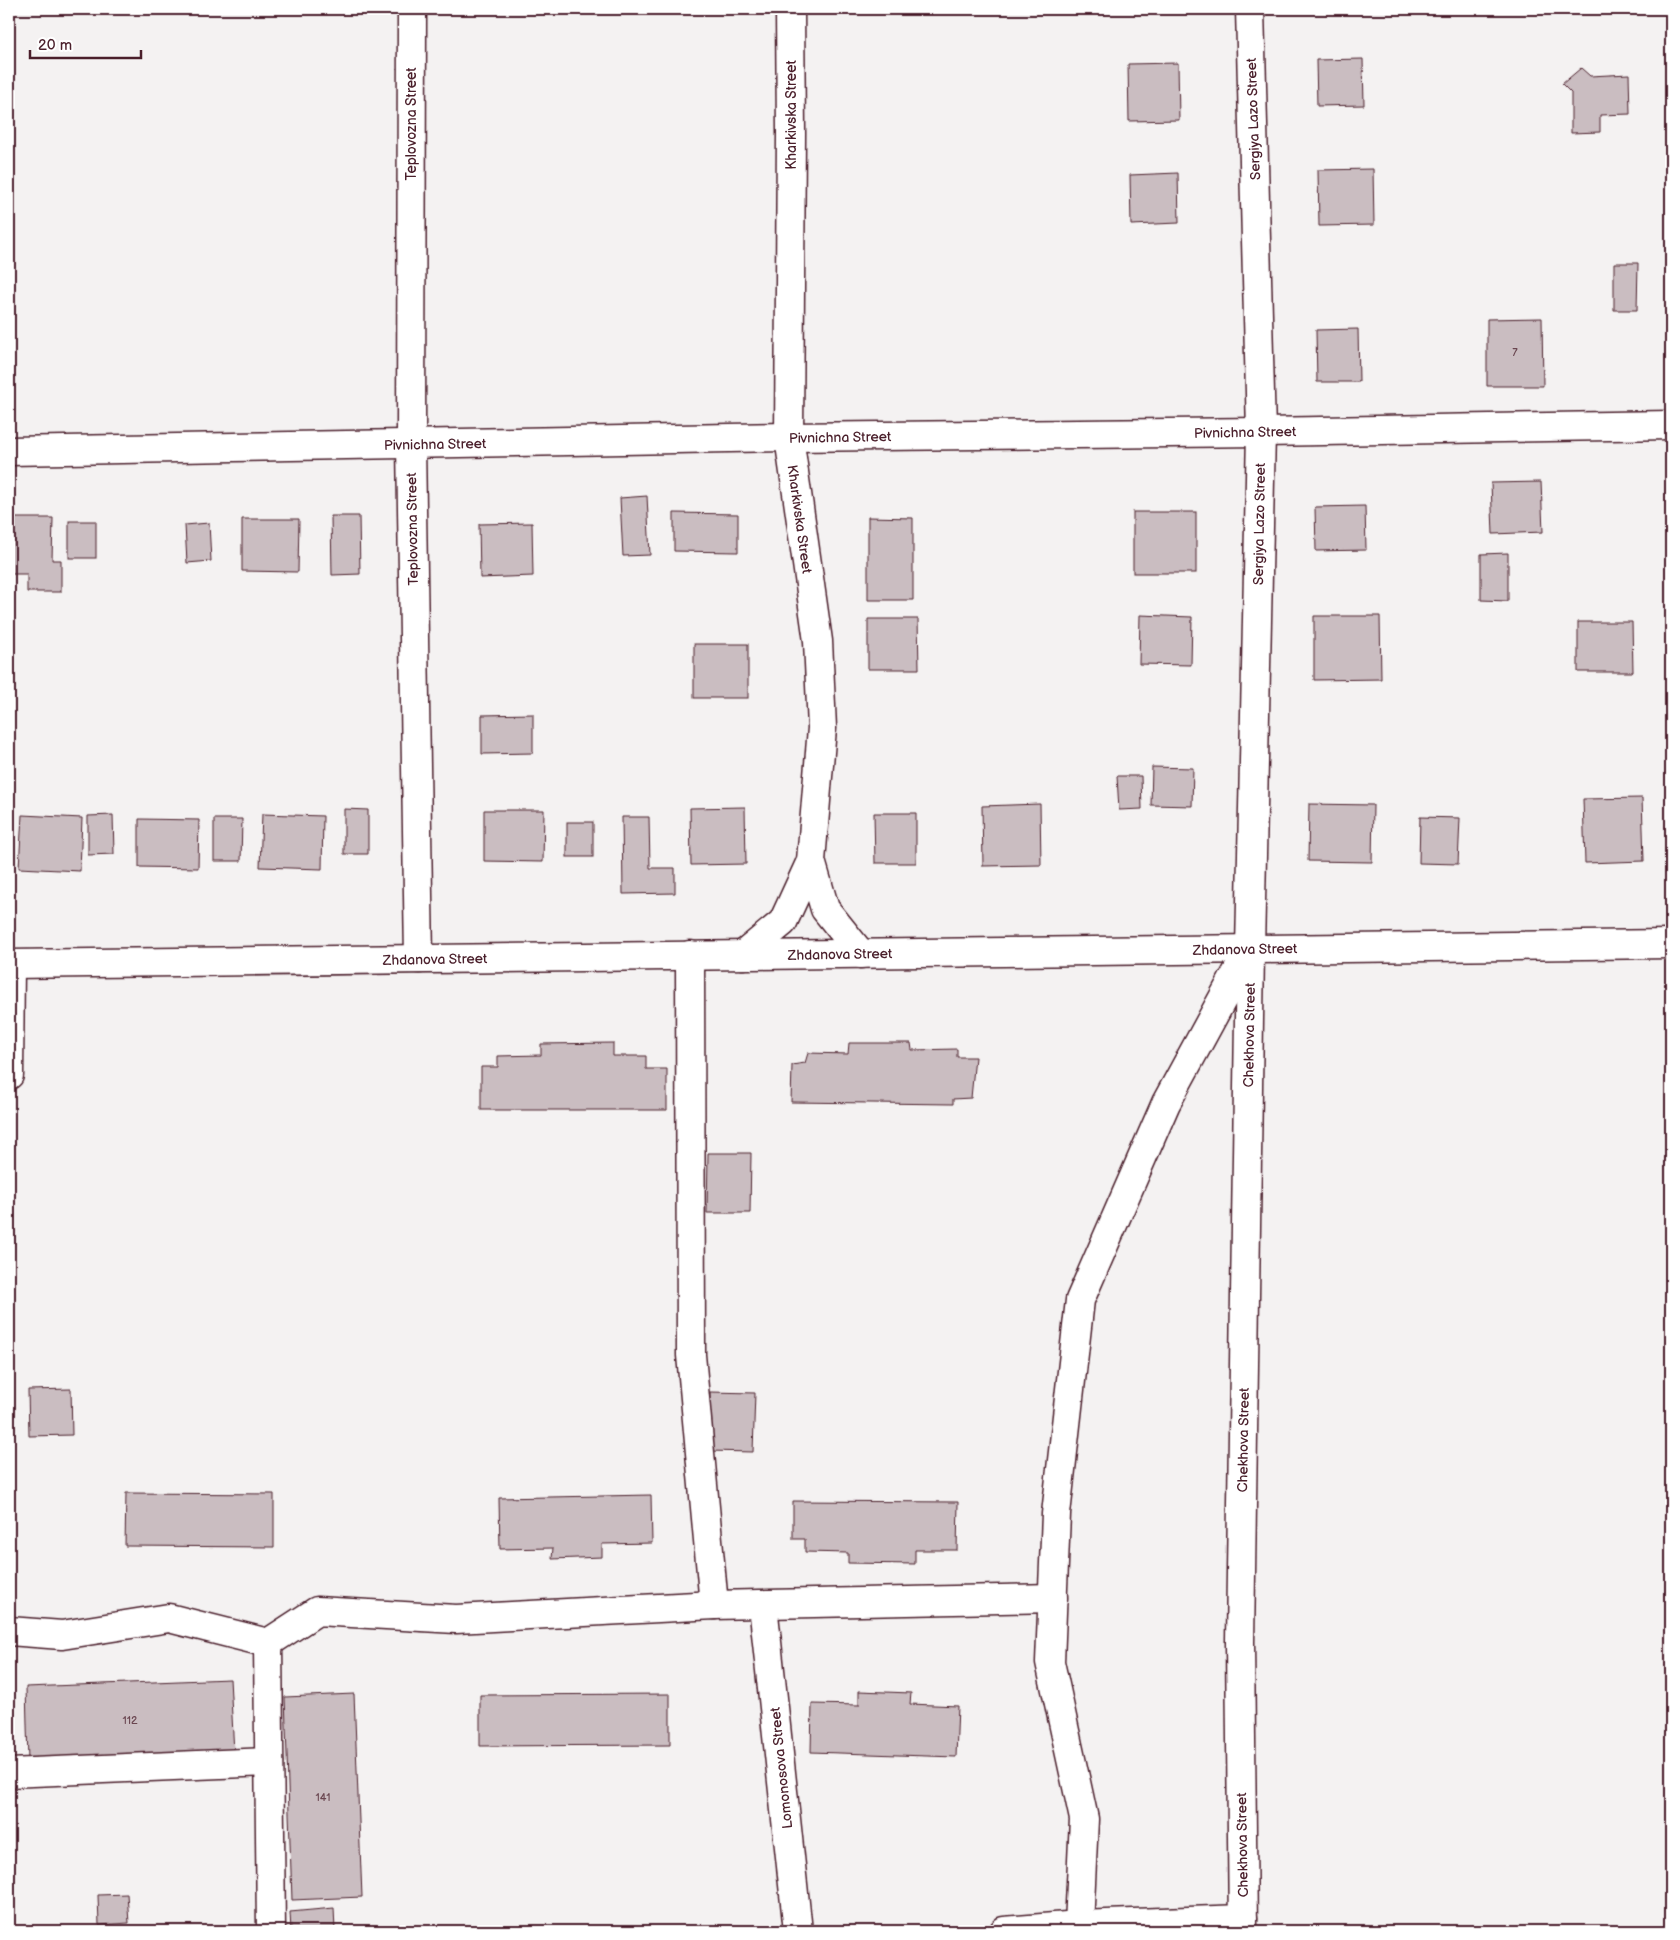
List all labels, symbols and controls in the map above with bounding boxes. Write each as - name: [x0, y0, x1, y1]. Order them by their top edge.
- scale bar: [30, 28, 141, 60]
- text: 20 m: [38, 36, 72, 55]
- street label: Sergiya Lazo Street: [1243, 57, 1264, 181]
- street label: Kharkivska Street: [783, 60, 800, 170]
- street label: Teplovozna Street: [403, 67, 420, 181]
- house number: 7: [1512, 346, 1518, 359]
- street label: Pivnichna Street: [1194, 423, 1297, 442]
- street label: Pivnichna Street: [789, 428, 892, 447]
- street label: Pivnichna Street: [384, 435, 487, 454]
- street label: Sergiya Lazo Street: [1250, 462, 1269, 585]
- street label: Kharkivska Street: [783, 464, 816, 575]
- street label: Teplovozna Street: [403, 472, 422, 586]
- street label: Zhdanova Street: [1192, 940, 1298, 959]
- street label: Zhdanova Street: [787, 945, 893, 964]
- street label: Zhdanova Street: [382, 950, 488, 969]
- street label: Chekhova Street: [1240, 982, 1259, 1088]
- street label: Chekhova Street: [1234, 1387, 1253, 1493]
- street label: Lomonosova Street: [767, 1706, 796, 1830]
- house number: 112: [122, 1714, 138, 1727]
- house number: 141: [315, 1791, 331, 1804]
- street label: Chekhova Street: [1233, 1792, 1252, 1898]

